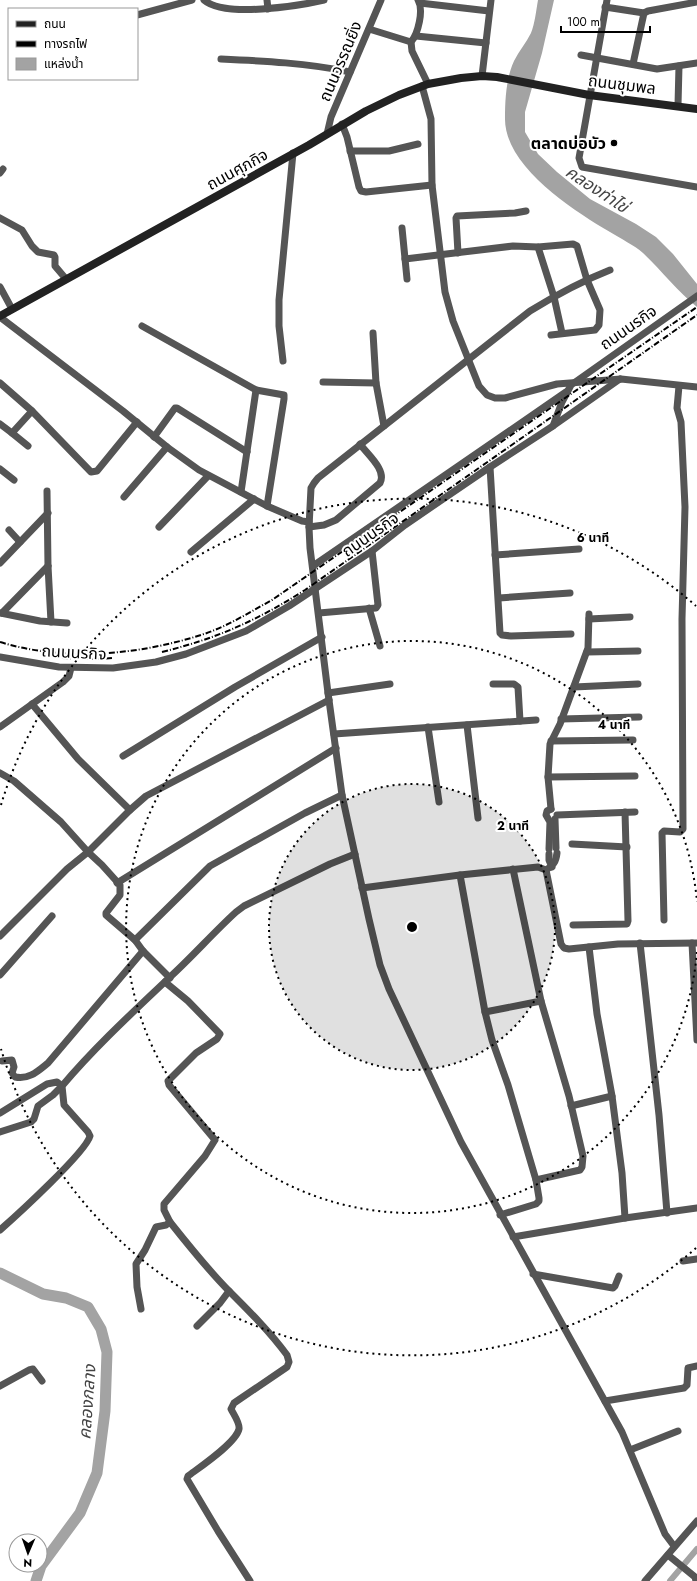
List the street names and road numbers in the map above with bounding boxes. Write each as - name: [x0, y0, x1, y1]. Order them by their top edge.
- street label: ถนนวรรณยิ่ง: [313, 17, 368, 105]
- street label: ถนนชุมพล: [587, 69, 657, 100]
- street label: ถนนศุภกิจ: [202, 143, 272, 196]
- street label: ถนนนรกิจ: [595, 299, 661, 355]
- street label: ถนนนรกิจ: [337, 506, 403, 562]
- street label: ถนนนรกิจ: [41, 639, 107, 666]

